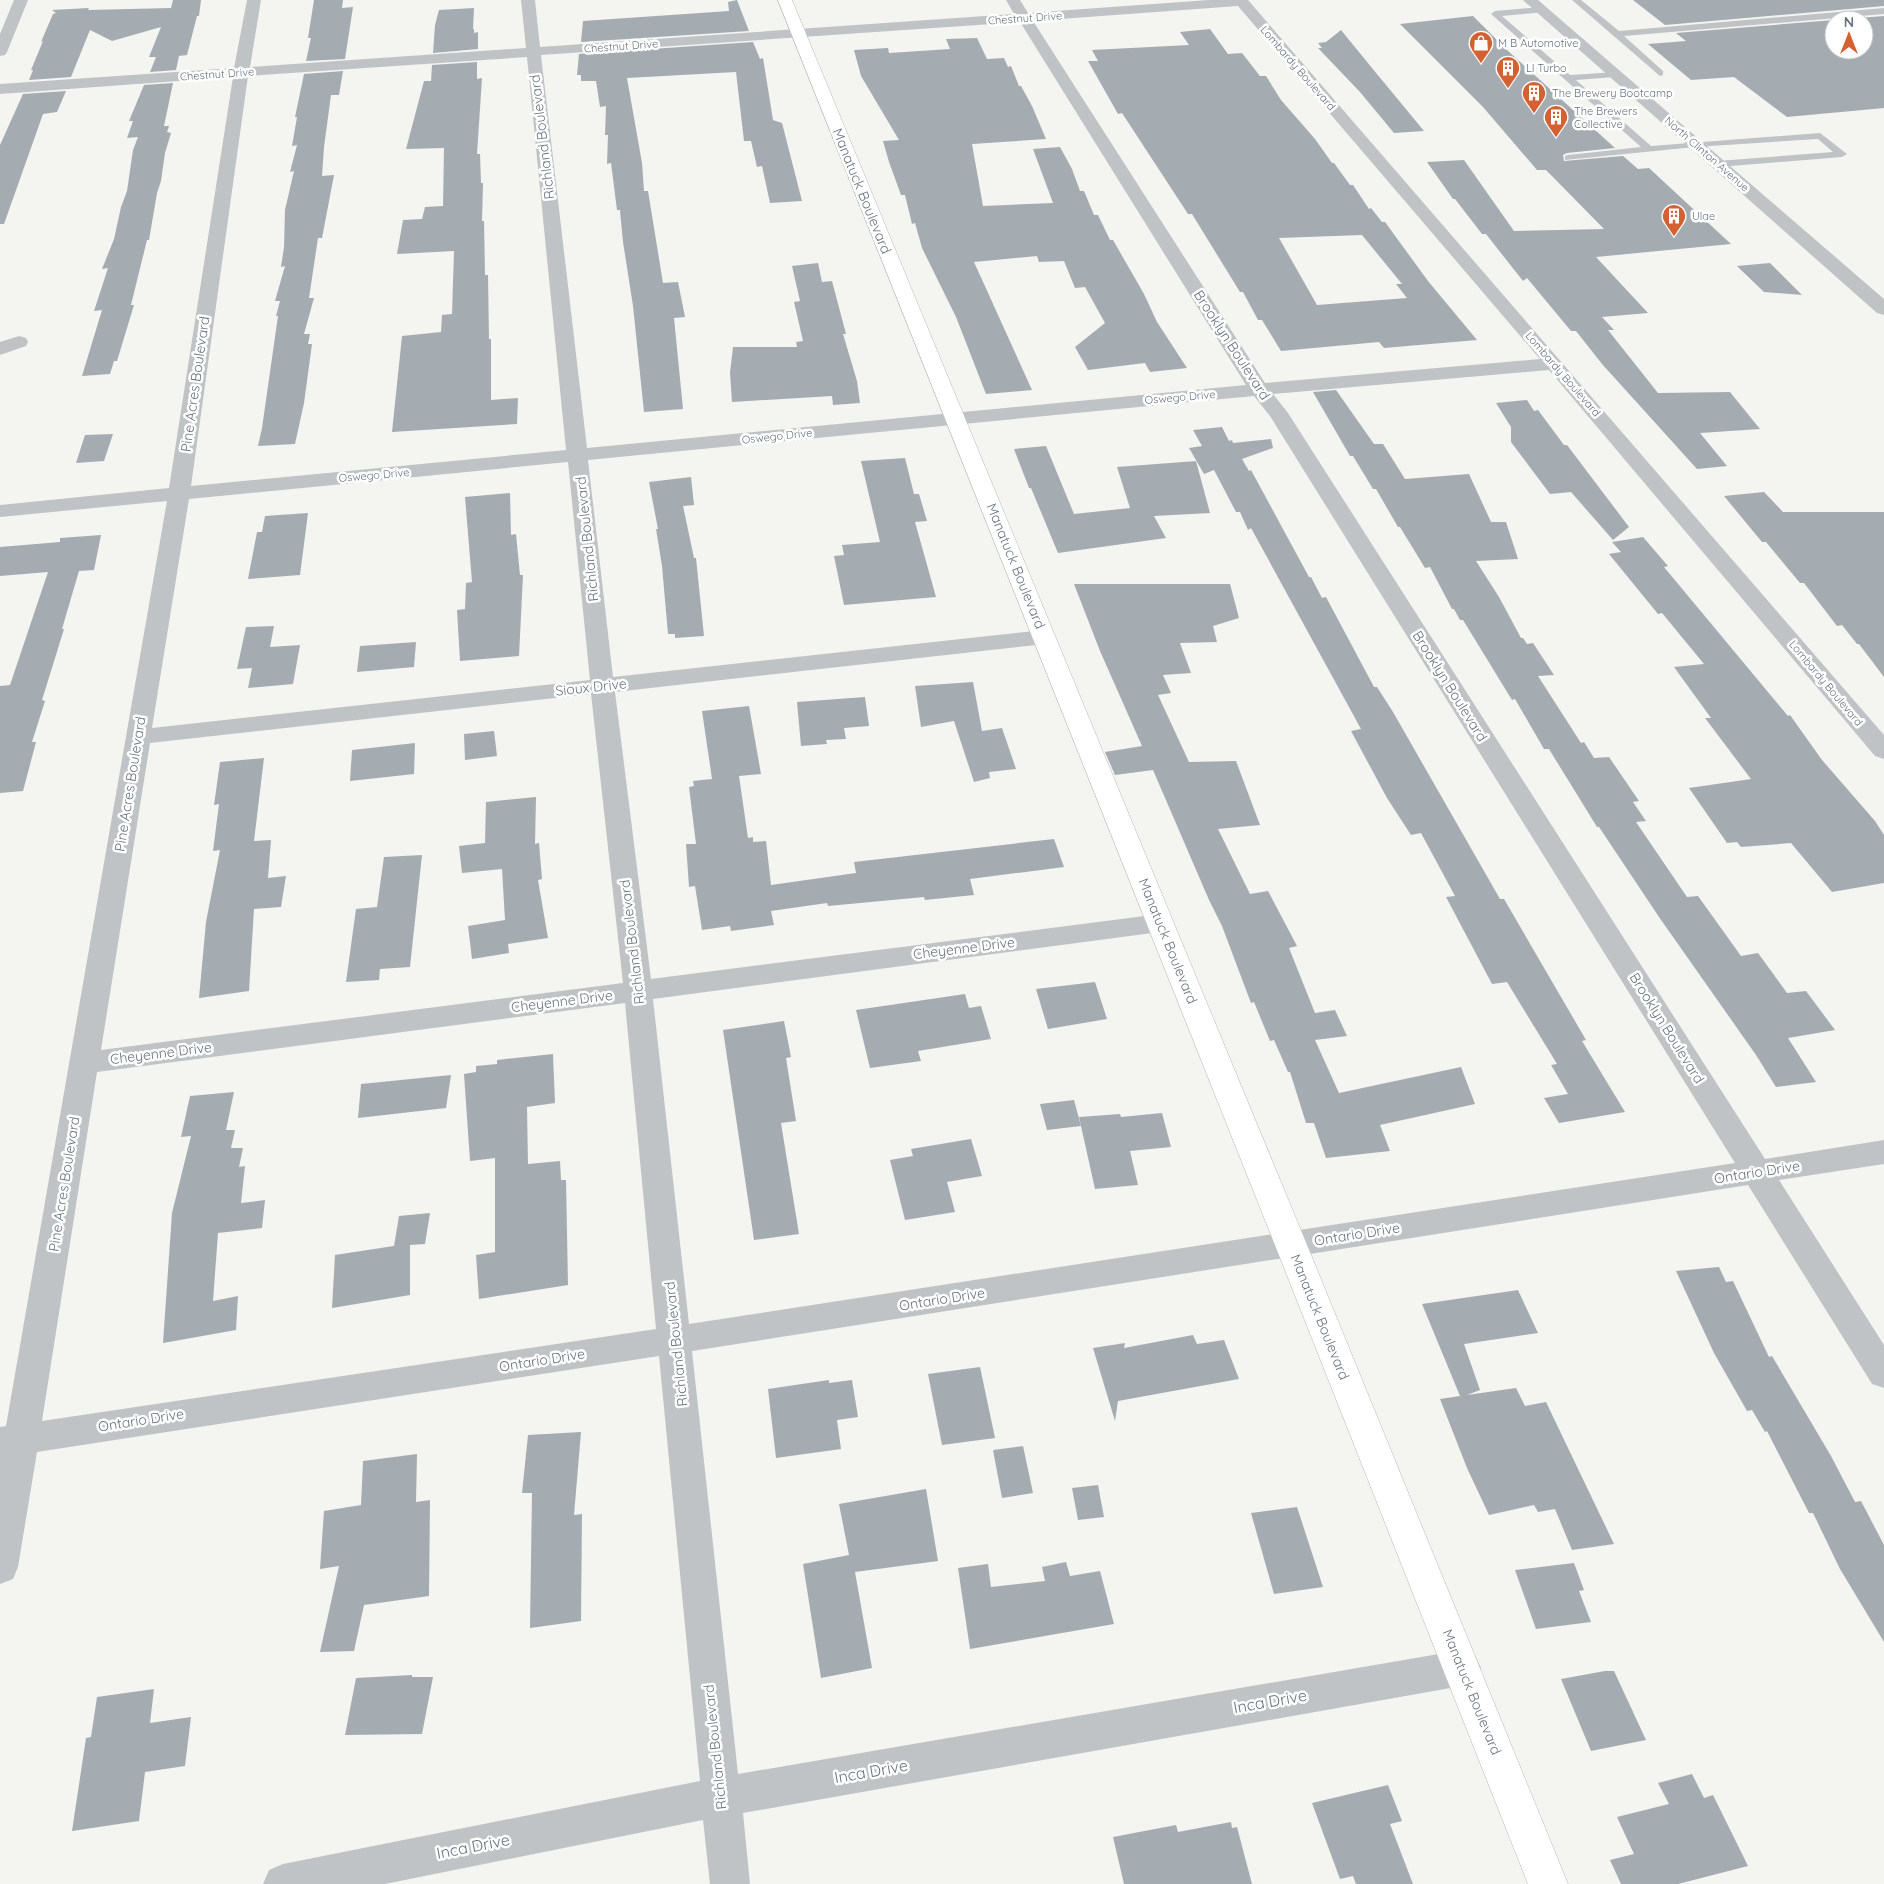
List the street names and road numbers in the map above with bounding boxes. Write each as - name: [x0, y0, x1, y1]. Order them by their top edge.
- street label: Chestnut Drive: [987, 8, 1063, 28]
- street label: Lombardy Boulevard: [1257, 23, 1339, 113]
- street label: Chestnut Drive: [583, 36, 659, 56]
- street label: Chestnut Drive: [179, 64, 255, 84]
- street label: Richland Boulevard: [525, 74, 559, 200]
- street label: North Clinton Avenue: [1662, 113, 1752, 195]
- street label: Manatuck Boulevard: [829, 126, 895, 256]
- street label: Brooklyn Boulevard: [1190, 287, 1274, 403]
- street label: Pine Acres Boulevard: [177, 315, 213, 453]
- street label: Lombardy Boulevard: [1522, 329, 1604, 419]
- street label: Oswego Drive: [1144, 387, 1216, 407]
- street label: Oswego Drive: [741, 425, 813, 447]
- street label: Oswego Drive: [338, 465, 410, 485]
- street label: Richland Boulevard: [571, 476, 603, 602]
- street label: Manatuck Boulevard: [983, 501, 1049, 631]
- street label: Brooklyn Boulevard: [1409, 627, 1491, 745]
- street label: Lombardy Boulevard: [1786, 637, 1866, 729]
- street label: Sioux Drive: [554, 674, 628, 700]
- street label: Pine Acres Boulevard: [110, 715, 150, 853]
- street label: Manatuck Boulevard: [1135, 876, 1201, 1006]
- street label: Richland Boulevard: [615, 879, 649, 1005]
- street label: Cheyenne Drive: [912, 933, 1016, 963]
- street label: Brooklyn Boulevard: [1626, 969, 1708, 1087]
- street label: Cheyenne Drive: [510, 986, 614, 1016]
- street label: Cheyenne Drive: [109, 1038, 213, 1068]
- street label: Pine Acres Boulevard: [44, 1115, 84, 1253]
- street label: Ontario Drive: [1713, 1156, 1801, 1188]
- street label: Ontario Drive: [1313, 1218, 1401, 1250]
- street label: Manatuck Boulevard: [1287, 1252, 1353, 1382]
- street label: Richland Boulevard: [660, 1281, 692, 1407]
- street label: Ontario Drive: [898, 1283, 986, 1315]
- street label: Ontario Drive: [498, 1344, 586, 1376]
- street label: Ontario Drive: [97, 1404, 185, 1436]
- street label: Manatuck Boulevard: [1439, 1627, 1505, 1757]
- street label: Richland Boulevard: [699, 1684, 731, 1810]
- street label: Inca Drive: [1232, 1685, 1308, 1717]
- street label: Inca Drive: [833, 1755, 909, 1787]
- street label: Inca Drive: [435, 1829, 511, 1863]

